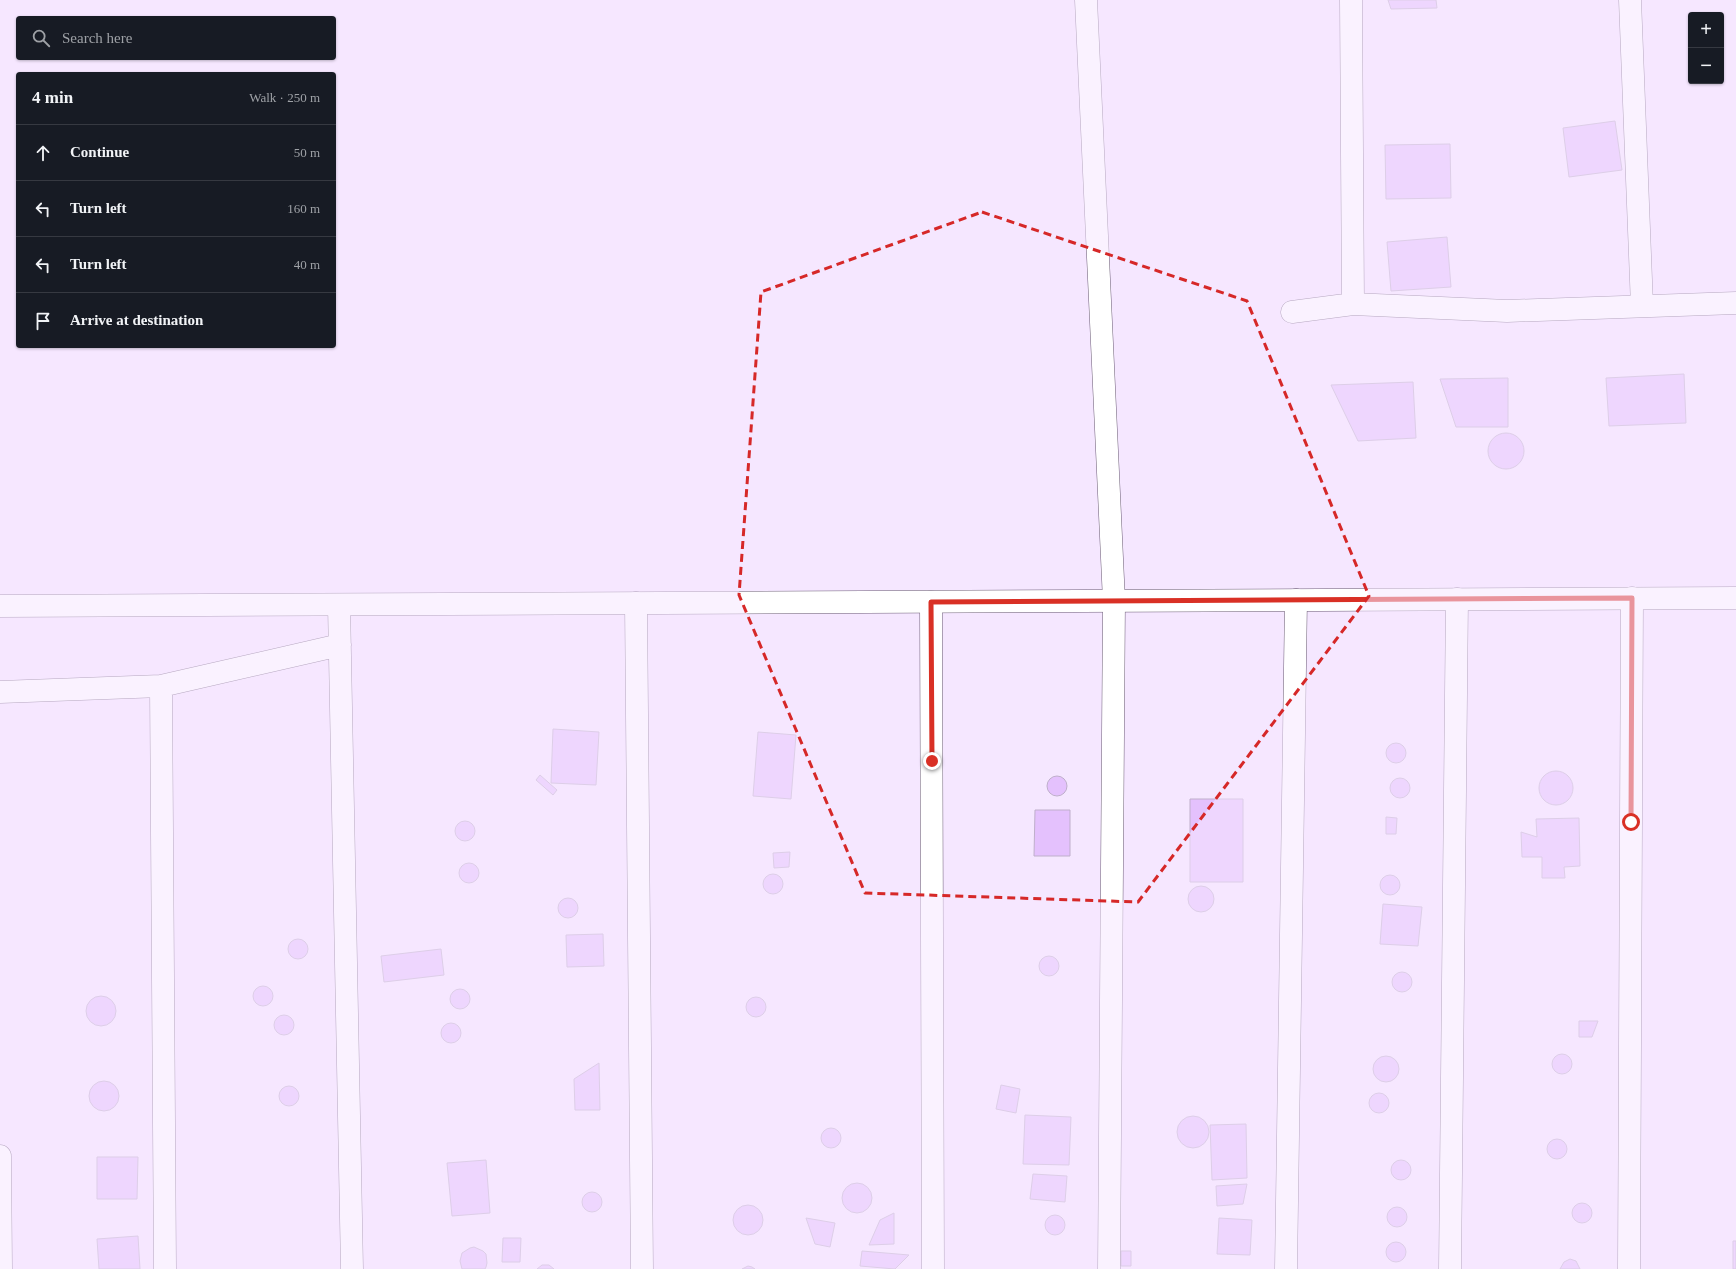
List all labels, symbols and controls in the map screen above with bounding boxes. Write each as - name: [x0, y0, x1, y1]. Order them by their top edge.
- map controls: [1688, 12, 1724, 84]
- button: +: [1688, 12, 1724, 48]
- search box: [16, 16, 336, 60]
- icon: search: [30, 27, 52, 49]
- text: Search here: [62, 30, 132, 46]
- button: −: [1688, 48, 1724, 84]
- text: 4 min: [32, 88, 73, 107]
- text: Walk · 250 m: [249, 90, 320, 105]
- icon: ahead: [32, 142, 54, 164]
- text: Continue: [70, 144, 129, 160]
- text: 50 m: [294, 145, 320, 160]
- icon: left: [32, 198, 54, 220]
- text: Turn left: [70, 200, 127, 216]
- text: 160 m: [287, 201, 320, 216]
- icon: left: [32, 254, 54, 276]
- text: Turn left: [70, 256, 127, 272]
- text: 40 m: [294, 257, 320, 272]
- icon: arrive: [32, 310, 54, 332]
- text: Arrive at destination: [70, 312, 203, 328]
- route end: [923, 752, 941, 770]
- route start: [1622, 813, 1640, 831]

